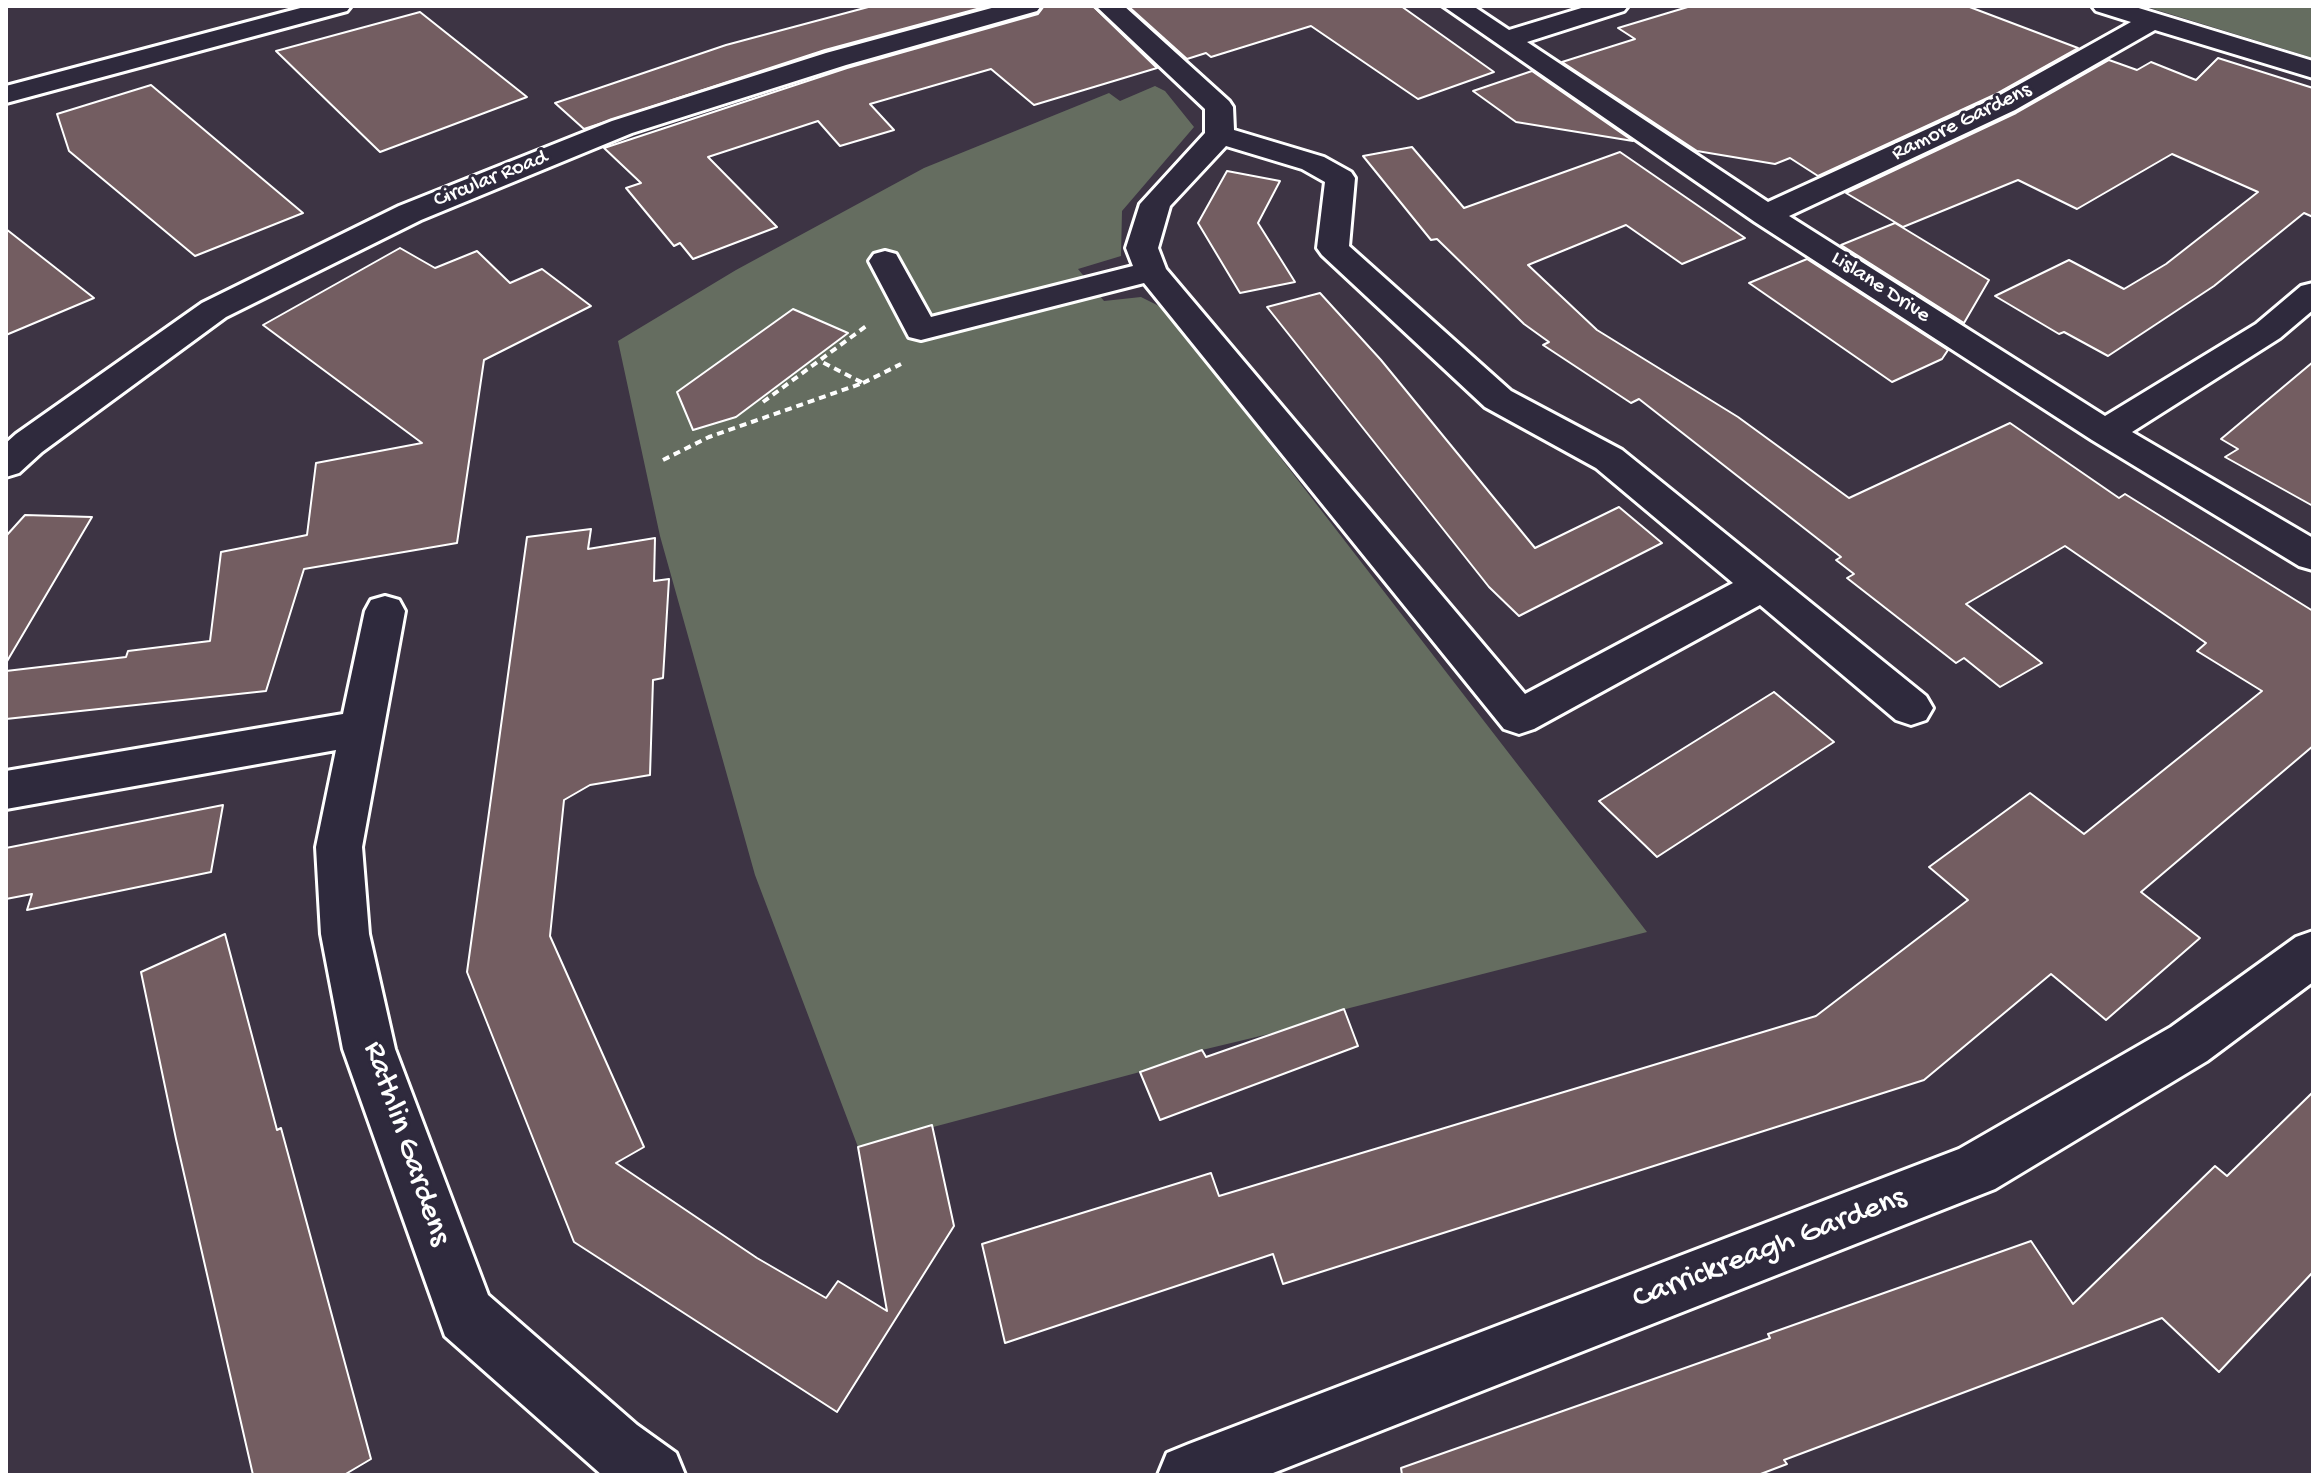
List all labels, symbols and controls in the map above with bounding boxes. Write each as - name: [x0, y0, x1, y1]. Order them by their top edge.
- street label: Ramore Gardens: [1888, 78, 2036, 168]
- street label: Circular Road: [430, 145, 552, 215]
- street label: Lislane Drive: [1825, 246, 1935, 330]
- street label: Rathlin Gardens: [352, 1037, 458, 1251]
- street label: Carrickreagh Gardens: [1628, 1180, 1912, 1320]

